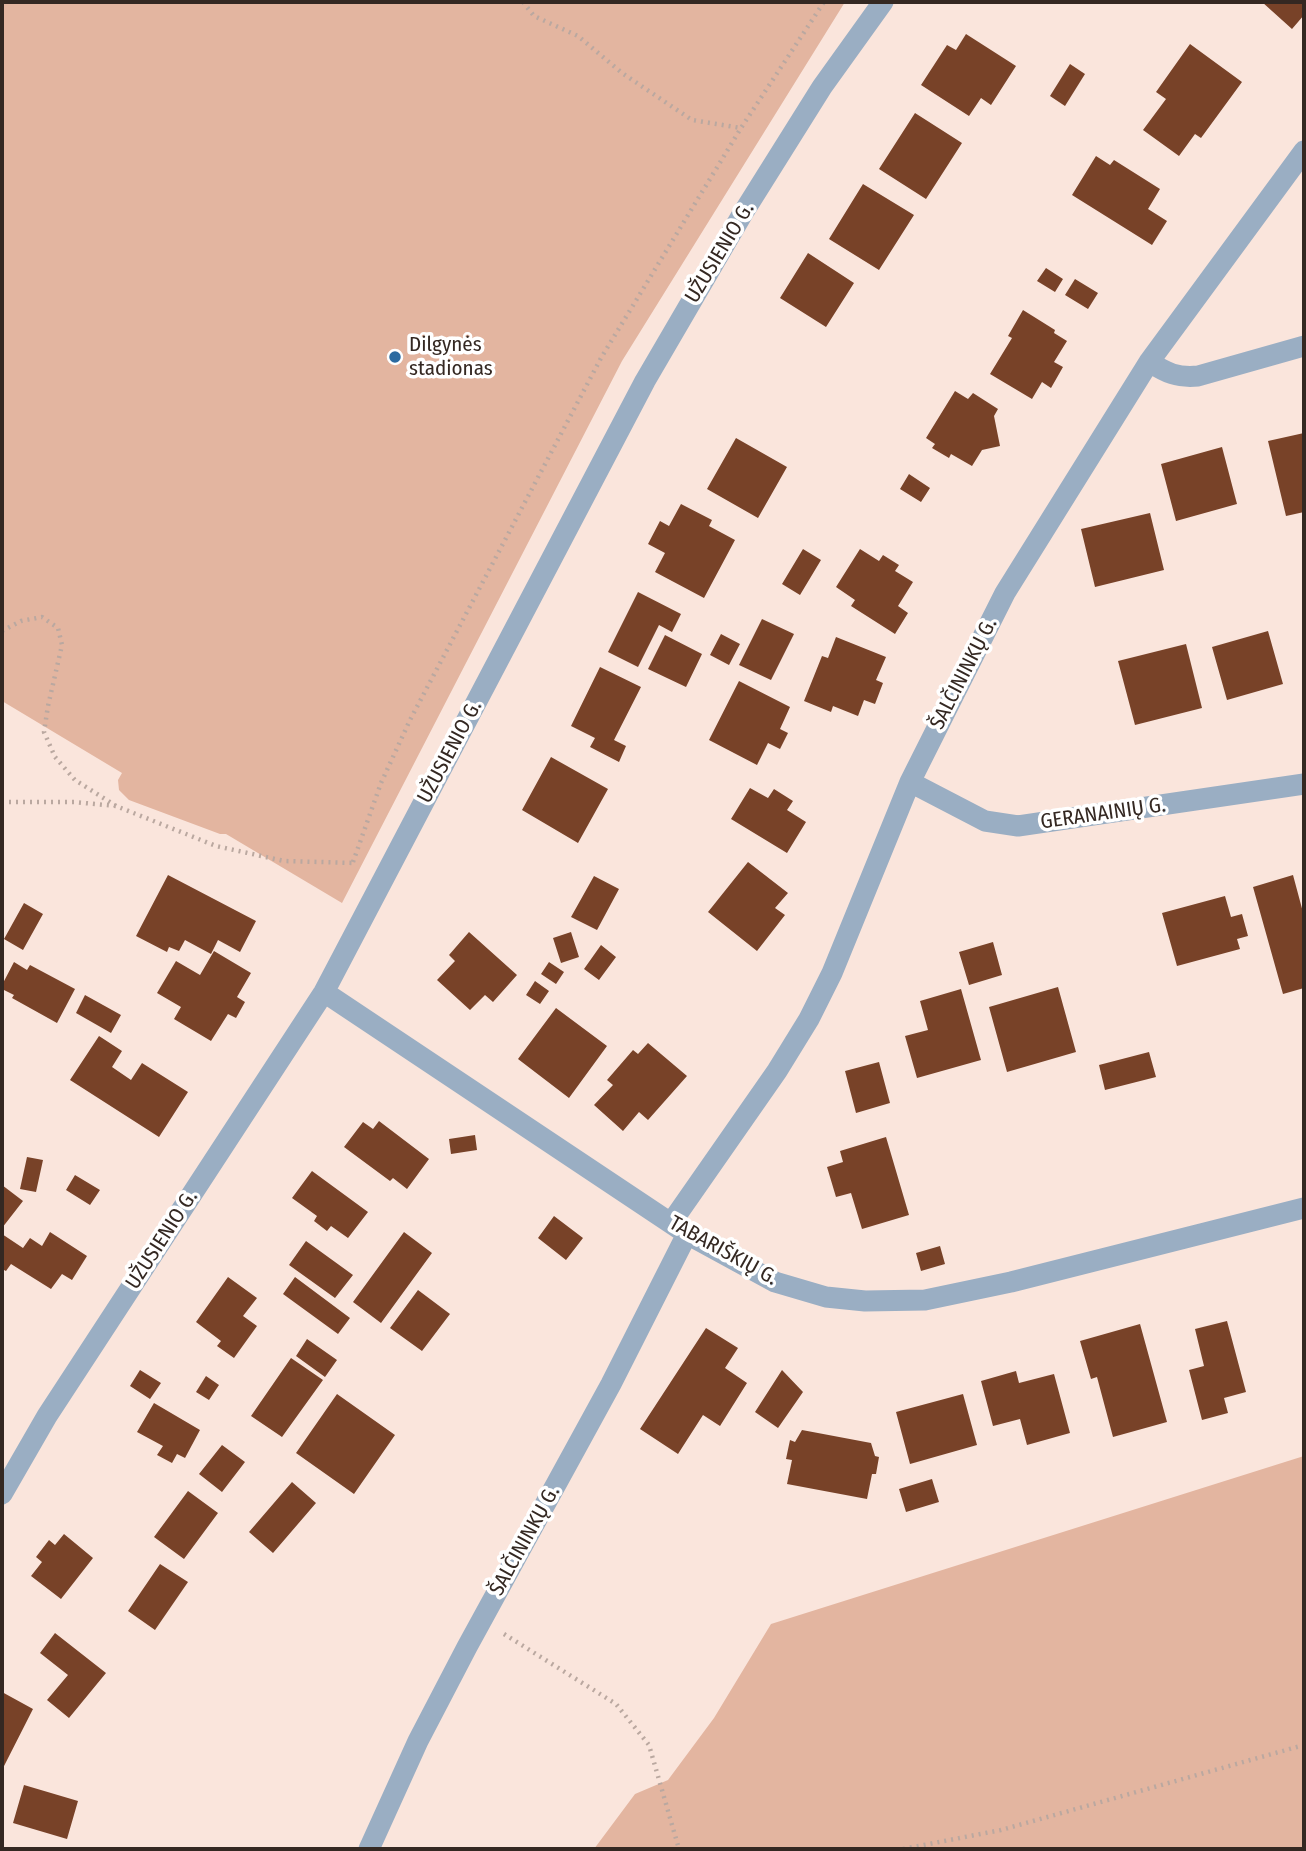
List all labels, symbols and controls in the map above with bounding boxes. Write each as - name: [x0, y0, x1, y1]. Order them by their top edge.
- street label: UŽUSIENIO G.: [680, 198, 760, 308]
- place label: Dilgynės stadionas: [409, 332, 493, 382]
- marker: Dilgynės stadionas: [387, 349, 403, 365]
- street label: ŠALČININKŲ G.: [925, 614, 1003, 734]
- street label: UŽUSIENIO G.: [412, 696, 488, 808]
- street label: GERANAINIŲ G.: [1039, 793, 1167, 835]
- street label: UŽUSIENIO G.: [121, 1186, 203, 1294]
- street label: TABARIŠKIŲ G.: [664, 1211, 782, 1291]
- street label: ŠALČININKŲ G.: [485, 1482, 565, 1600]

